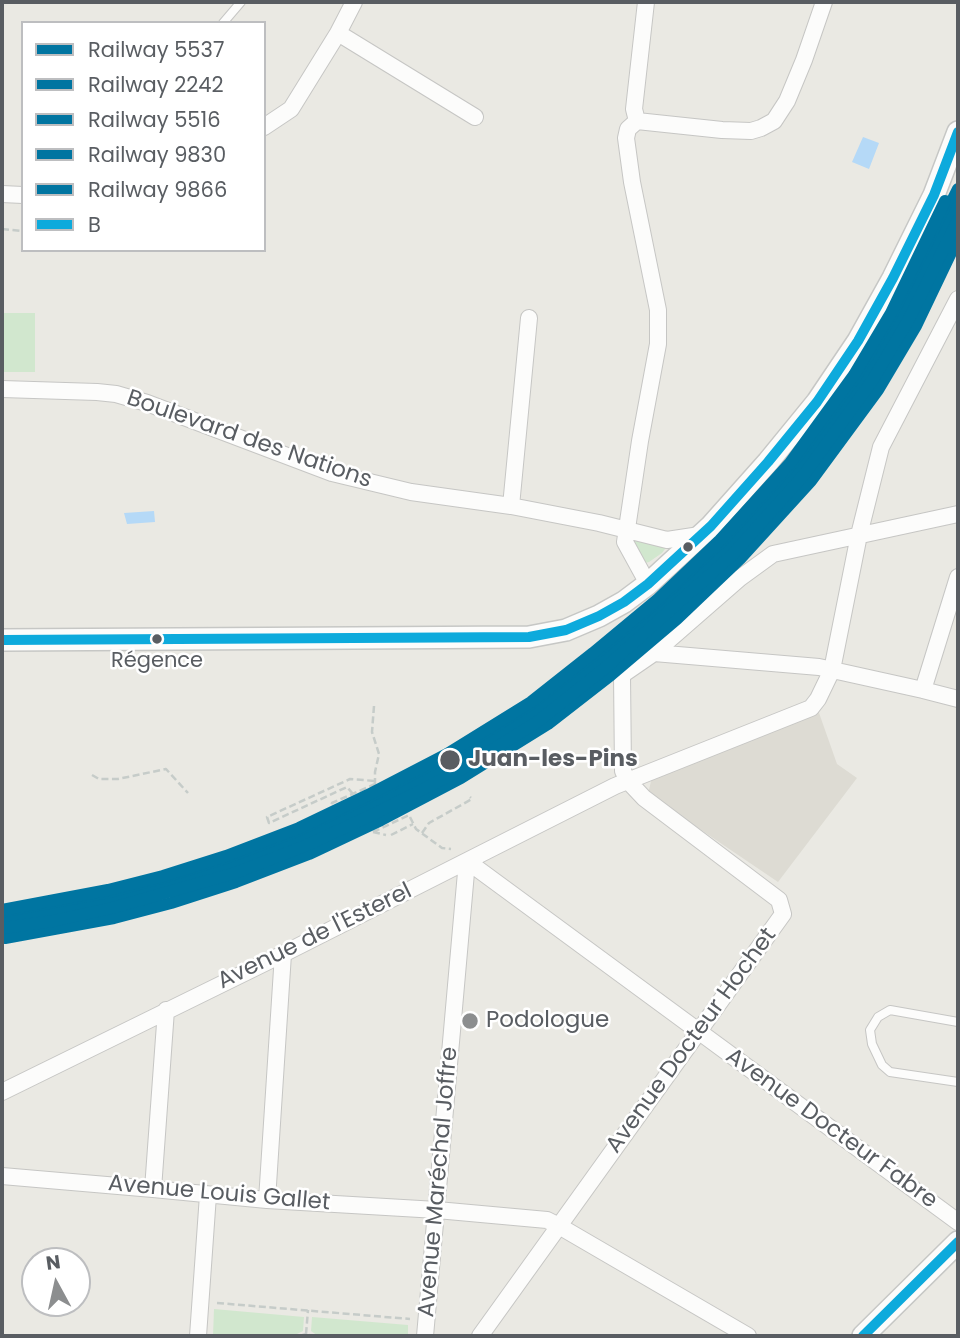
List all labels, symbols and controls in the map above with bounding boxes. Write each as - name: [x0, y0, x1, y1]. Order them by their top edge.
- legend: [21, 21, 266, 252]
- text: Railway 5537: [88, 35, 224, 64]
- text: Railway 2242: [88, 70, 224, 99]
- text: Railway 5516: [88, 105, 221, 134]
- text: Railway 9830: [88, 140, 226, 169]
- text: Railway 9866: [88, 175, 227, 204]
- text: B: [88, 210, 101, 239]
- street label: Boulevard des Nations: [123, 385, 375, 495]
- unlabelled marker: [681, 540, 695, 554]
- marker: Régence: [150, 632, 164, 646]
- place label: Régence: [111, 649, 203, 675]
- place label: Juan-les-Pins: [468, 746, 638, 774]
- marker: Juan-les-Pins: [438, 748, 462, 772]
- street label: Avenue de l'Esterel: [213, 878, 417, 996]
- street label: Avenue Docteur Hochet: [601, 923, 783, 1159]
- place label: Podologue: [486, 1007, 609, 1035]
- marker: Podologue: [460, 1011, 480, 1031]
- street label: Avenue Docteur Fabre: [720, 1043, 942, 1215]
- street label: Avenue Maréchal Joffre: [413, 1046, 465, 1318]
- street label: Avenue Louis Gallet: [107, 1171, 331, 1217]
- north arrow: [21, 1247, 91, 1317]
- text: N: [44, 1248, 62, 1277]

